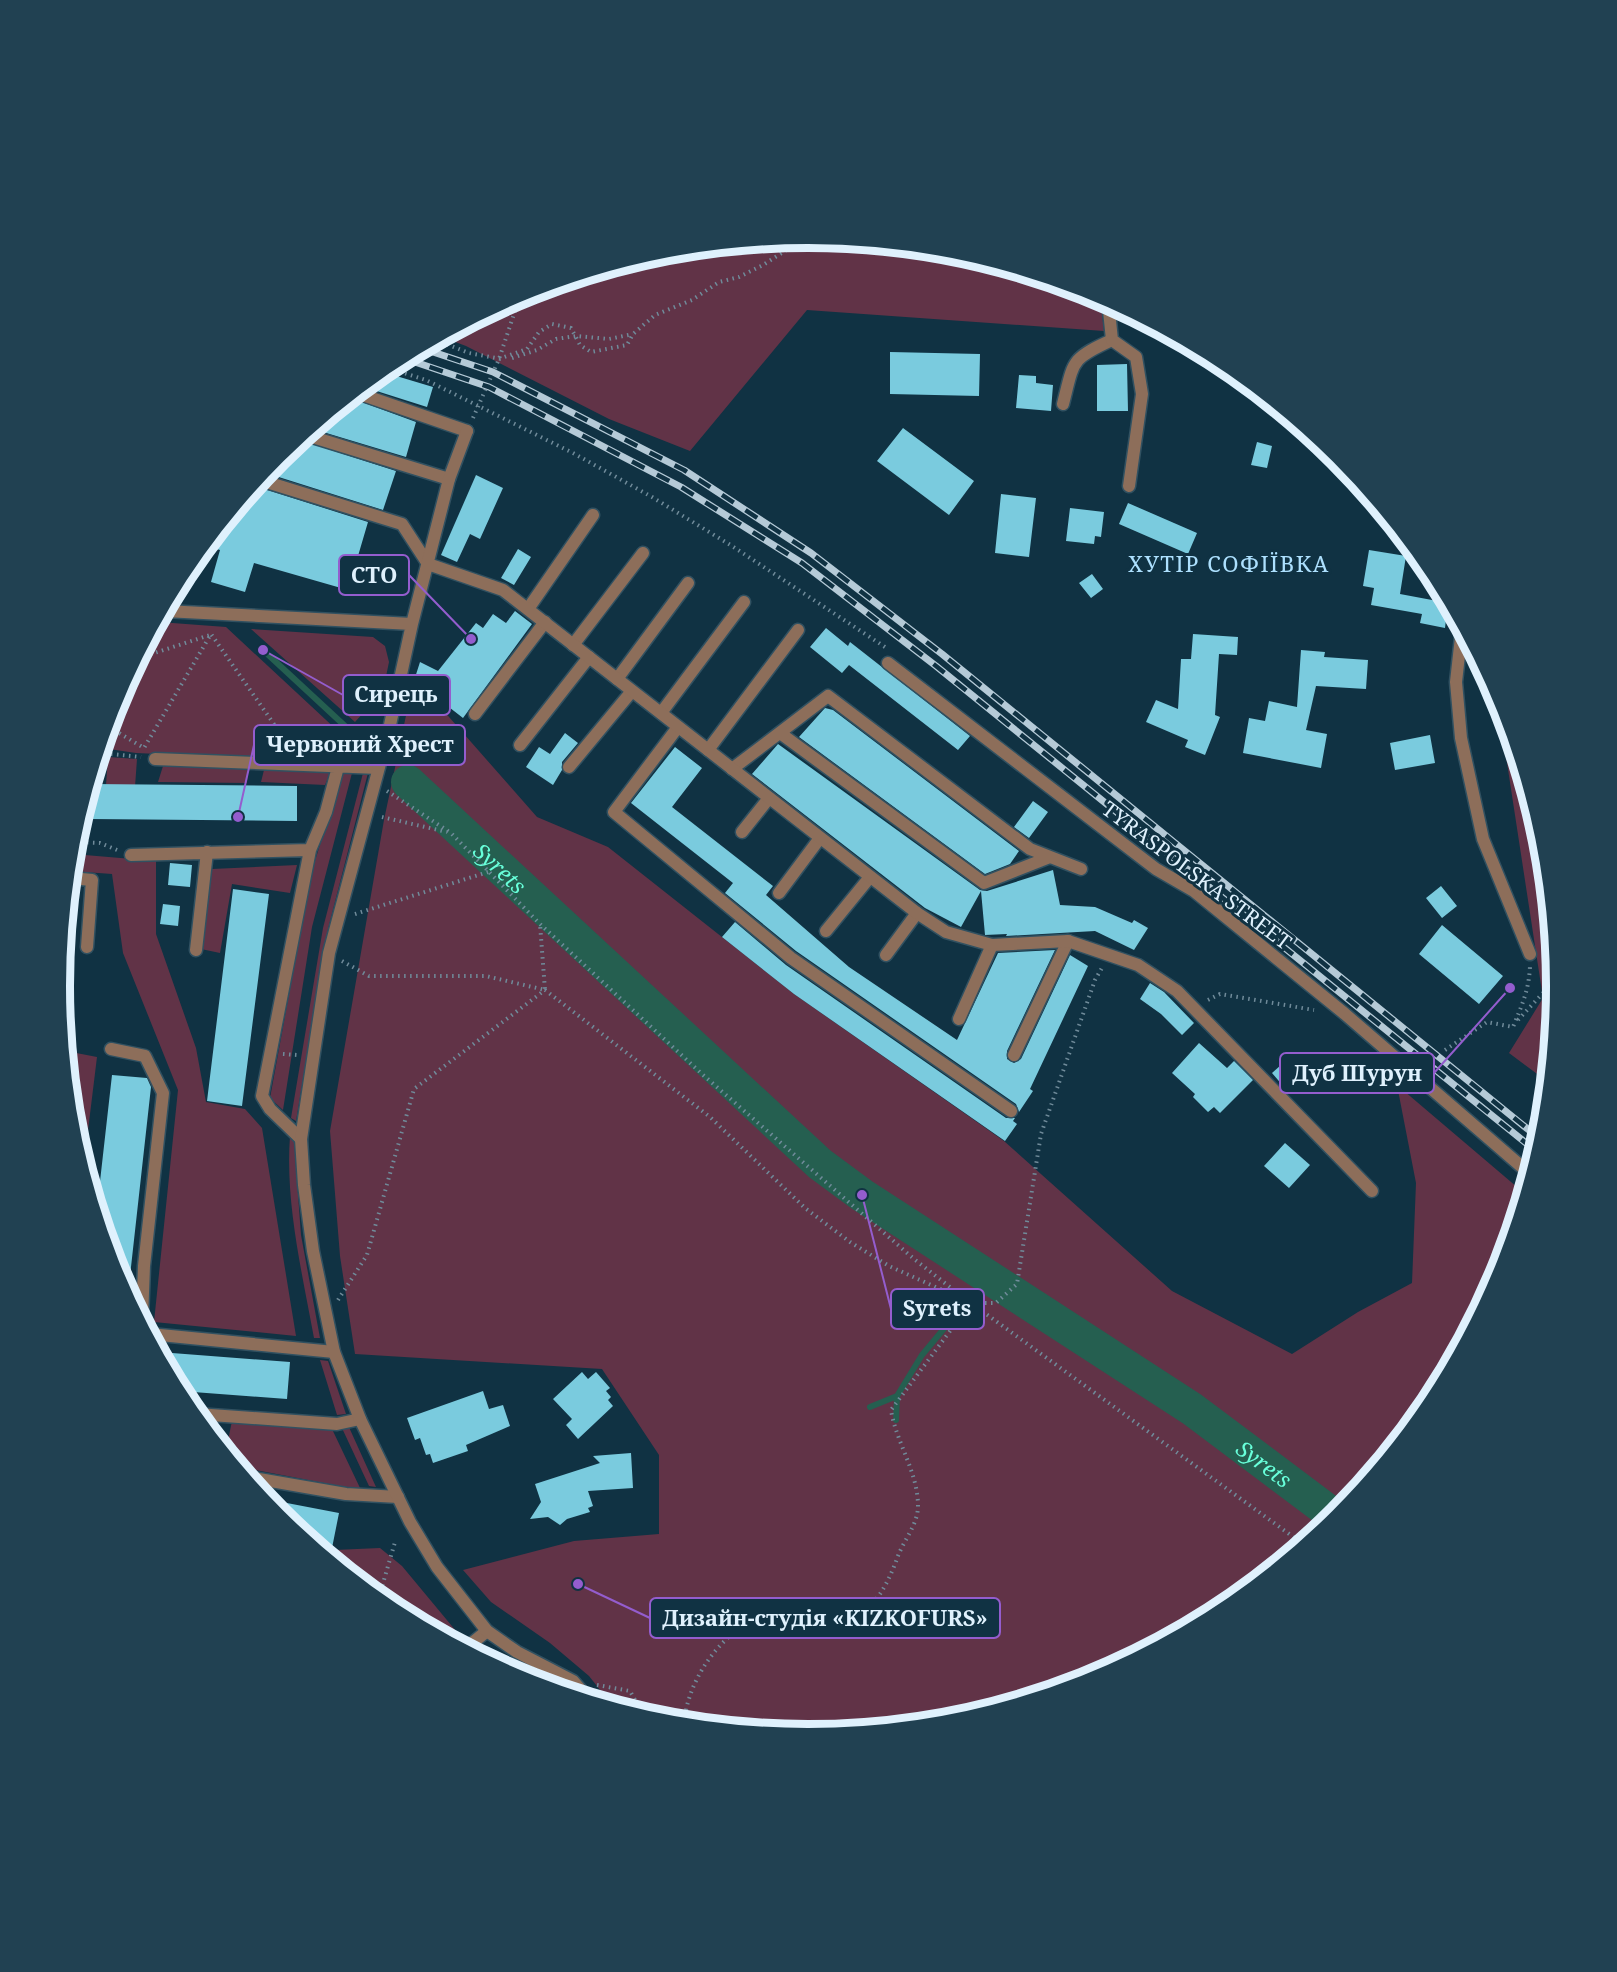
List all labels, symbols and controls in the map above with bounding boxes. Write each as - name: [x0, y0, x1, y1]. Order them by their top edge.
- district label: ХУТІР СОФІЇВКА: [1128, 548, 1330, 578]
- callout: СТО: [339, 555, 409, 595]
- text: СТО: [351, 559, 397, 589]
- callout: Сирець: [343, 675, 450, 715]
- text: Сирець: [354, 678, 438, 708]
- callout: Червоний Хрест: [254, 725, 465, 765]
- text: Червоний Хрест: [266, 728, 454, 758]
- street label: TYRASPOLSKA STREET: [1097, 794, 1298, 956]
- water label: Syrets: [467, 836, 533, 900]
- callout: Дуб Шурун: [1280, 1053, 1434, 1093]
- text: Дуб Шурун: [1292, 1057, 1422, 1087]
- callout: Syrets: [891, 1289, 984, 1329]
- text: Syrets: [903, 1292, 971, 1322]
- water label: Syrets: [1231, 1433, 1298, 1494]
- callout: Дизайн-студія «KIZKOFURS»: [650, 1598, 1000, 1638]
- text: Дизайн-студія «KIZKOFURS»: [662, 1602, 988, 1632]

